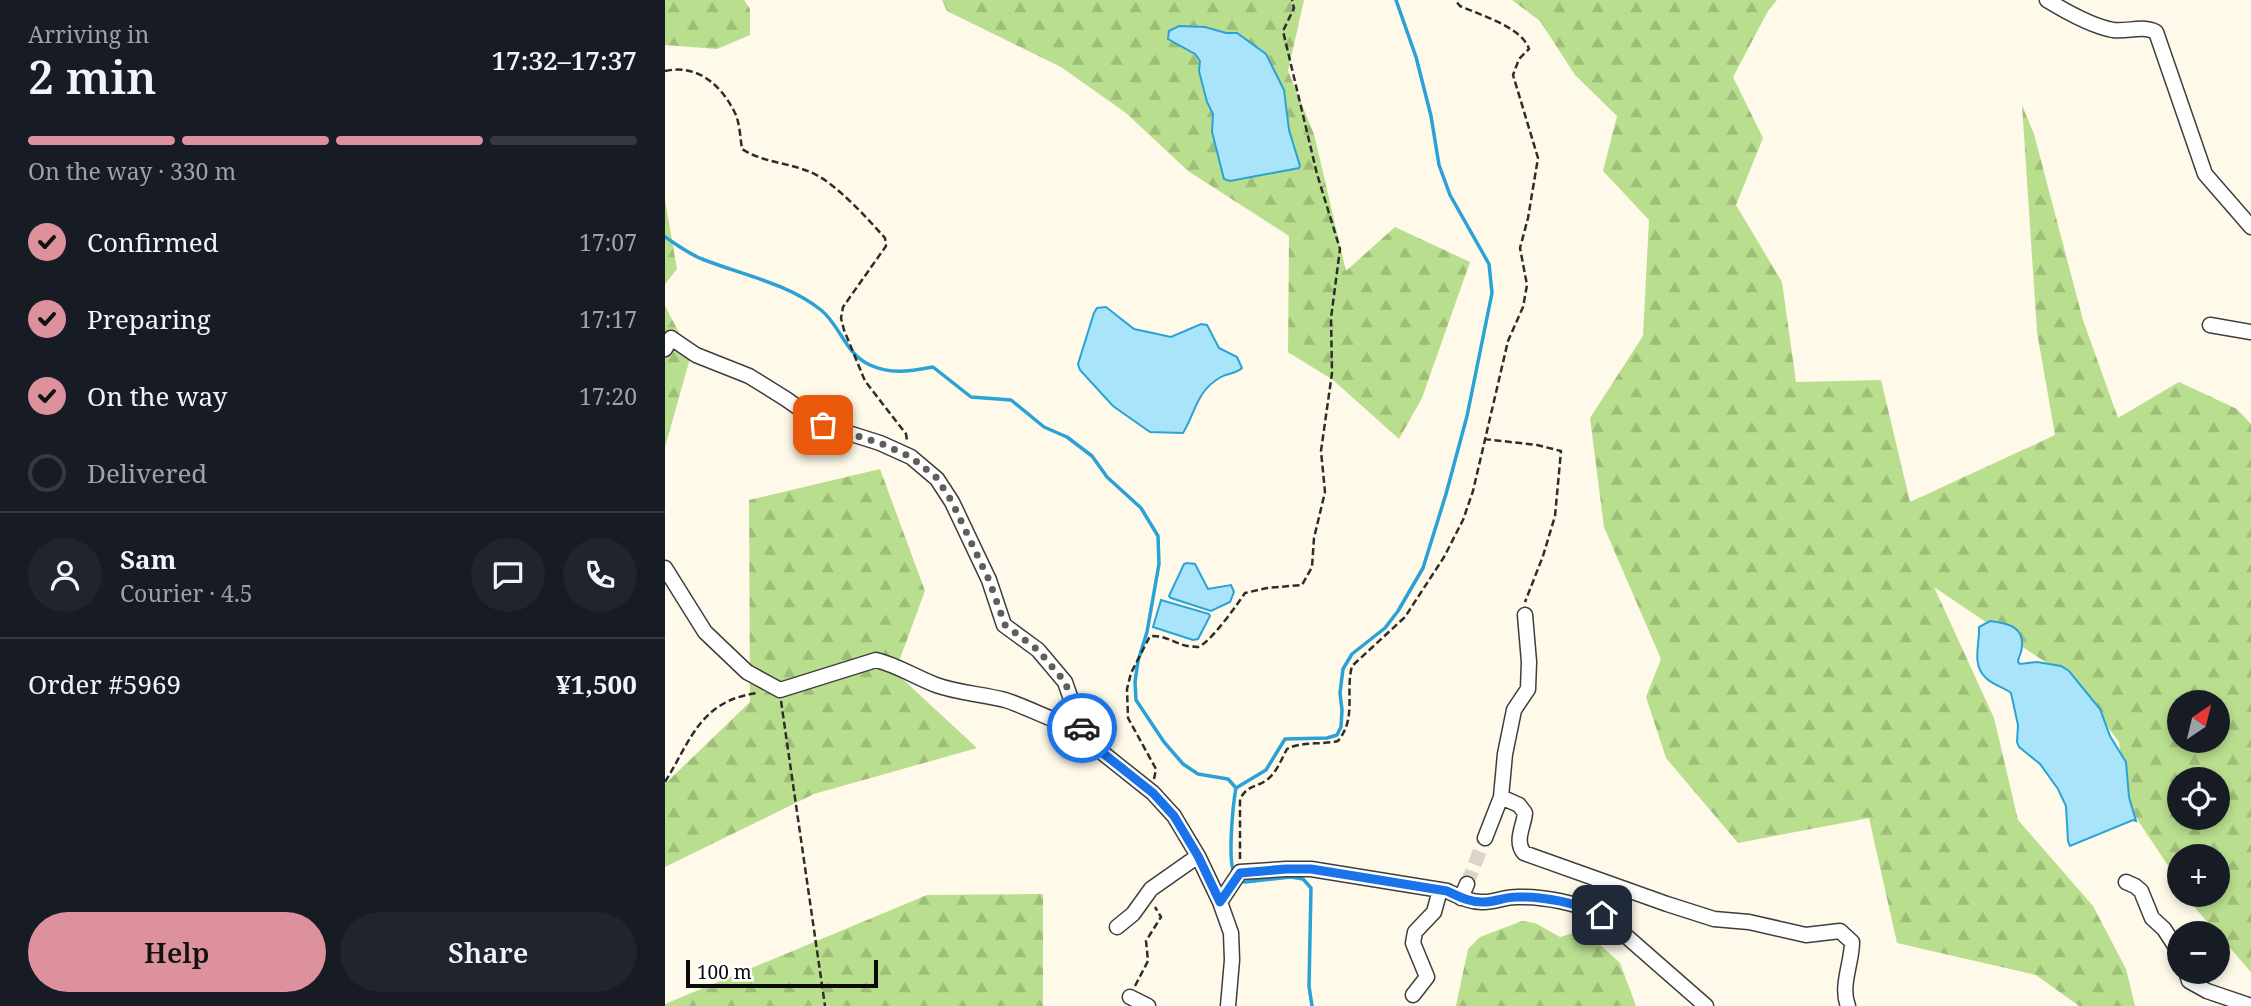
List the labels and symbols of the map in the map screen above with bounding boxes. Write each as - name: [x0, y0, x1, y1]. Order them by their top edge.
- pin: [793, 395, 853, 455]
- north arrow: [2167, 690, 2229, 752]
- courier: [1047, 693, 1117, 763]
- pin: [1572, 885, 1632, 945]
- scale bar: [686, 957, 879, 989]

